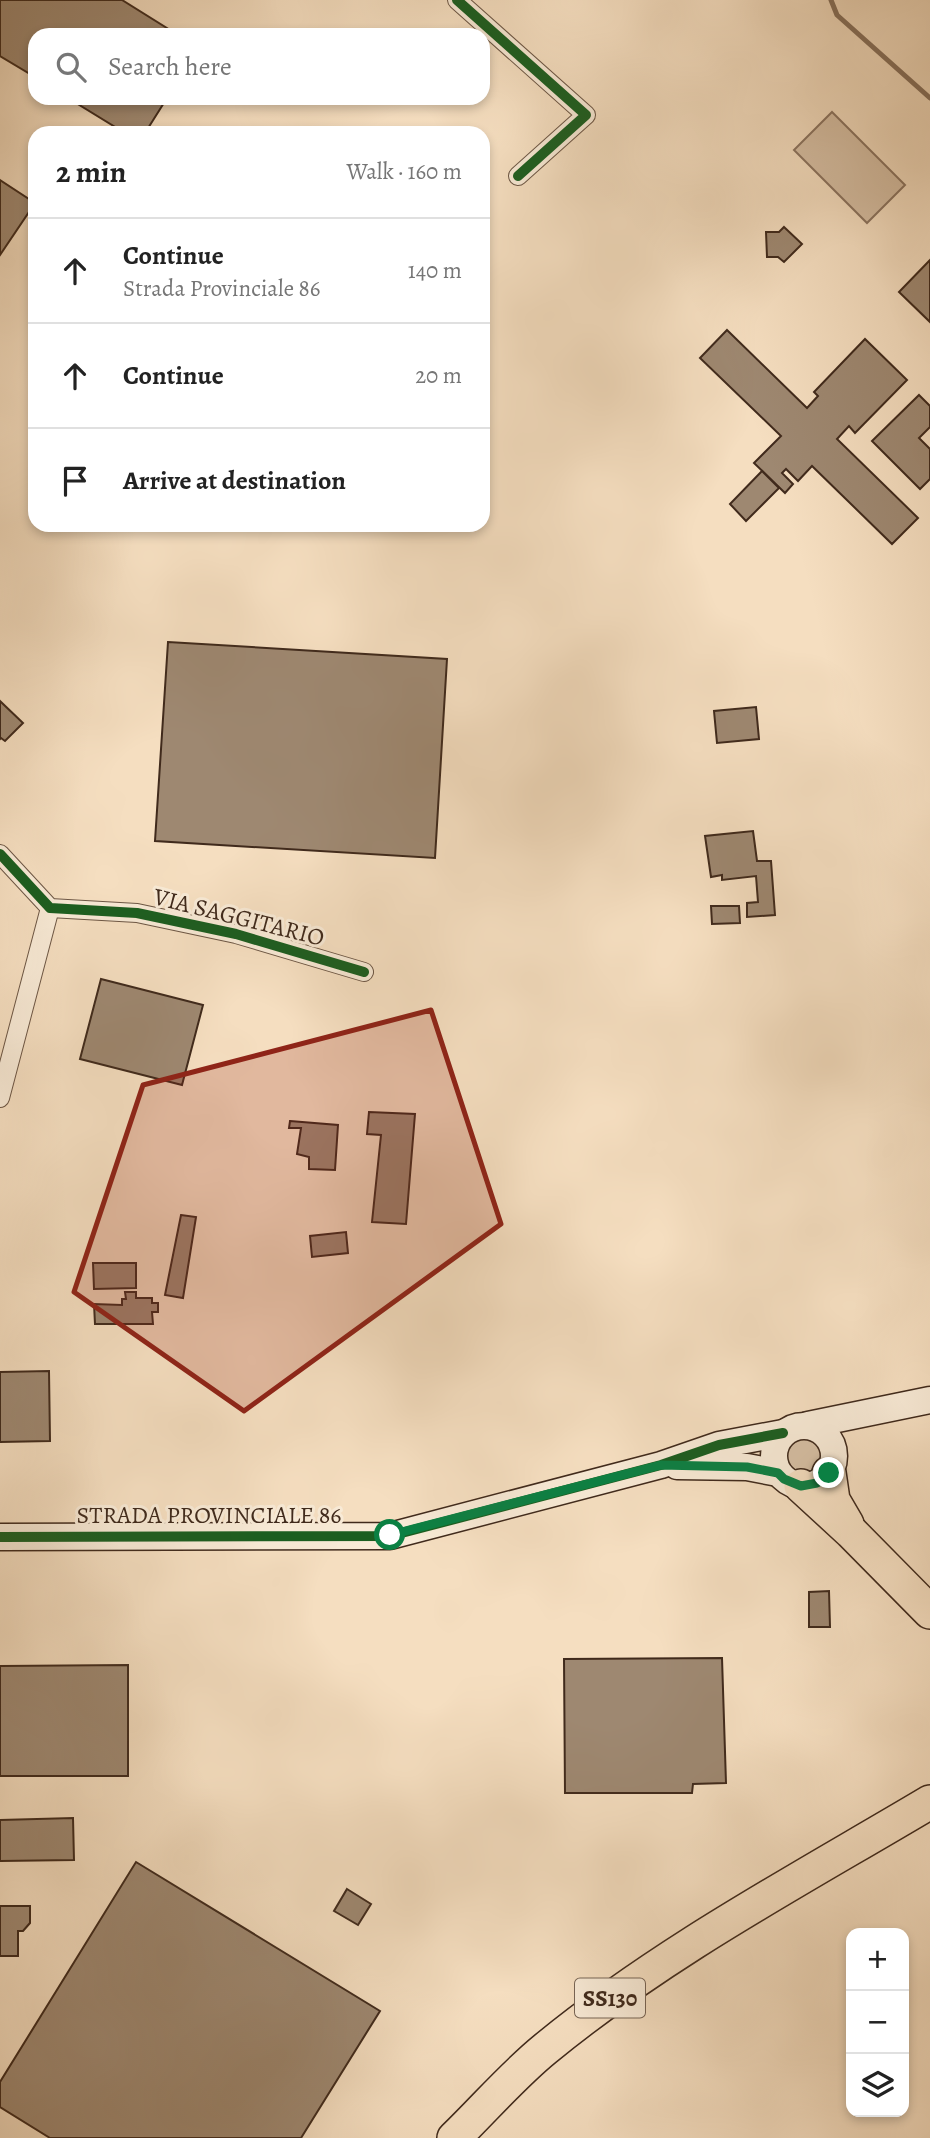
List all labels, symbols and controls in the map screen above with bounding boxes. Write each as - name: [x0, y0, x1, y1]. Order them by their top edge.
- search box: [28, 28, 490, 105]
- icon: search: [52, 48, 90, 86]
- text: Search here: [108, 49, 232, 84]
- text: 2 min: [56, 152, 126, 192]
- text: Walk · 160 m: [347, 156, 462, 187]
- text: Continue: [123, 238, 224, 273]
- icon: ahead: [56, 252, 94, 290]
- text: 140 m: [408, 255, 462, 286]
- text: Strada Provinciale 86: [123, 273, 320, 304]
- icon: ahead: [56, 357, 94, 395]
- text: Continue: [123, 358, 224, 393]
- text: 20 m: [415, 360, 462, 391]
- icon: arrive: [56, 462, 94, 500]
- text: Arrive at destination: [123, 463, 346, 498]
- street label: VIA SAGGITARIO: [149, 880, 328, 954]
- route end: [813, 1457, 844, 1488]
- street label: STRADA PROVINCIALE 86: [77, 1499, 341, 1531]
- route start: [374, 1519, 405, 1550]
- map controls: [846, 1928, 909, 2117]
- button: +: [846, 1928, 909, 1991]
- road number: SS130: [575, 1979, 645, 2018]
- button: −: [846, 1991, 909, 2054]
- button: layers: [846, 2054, 909, 2117]

